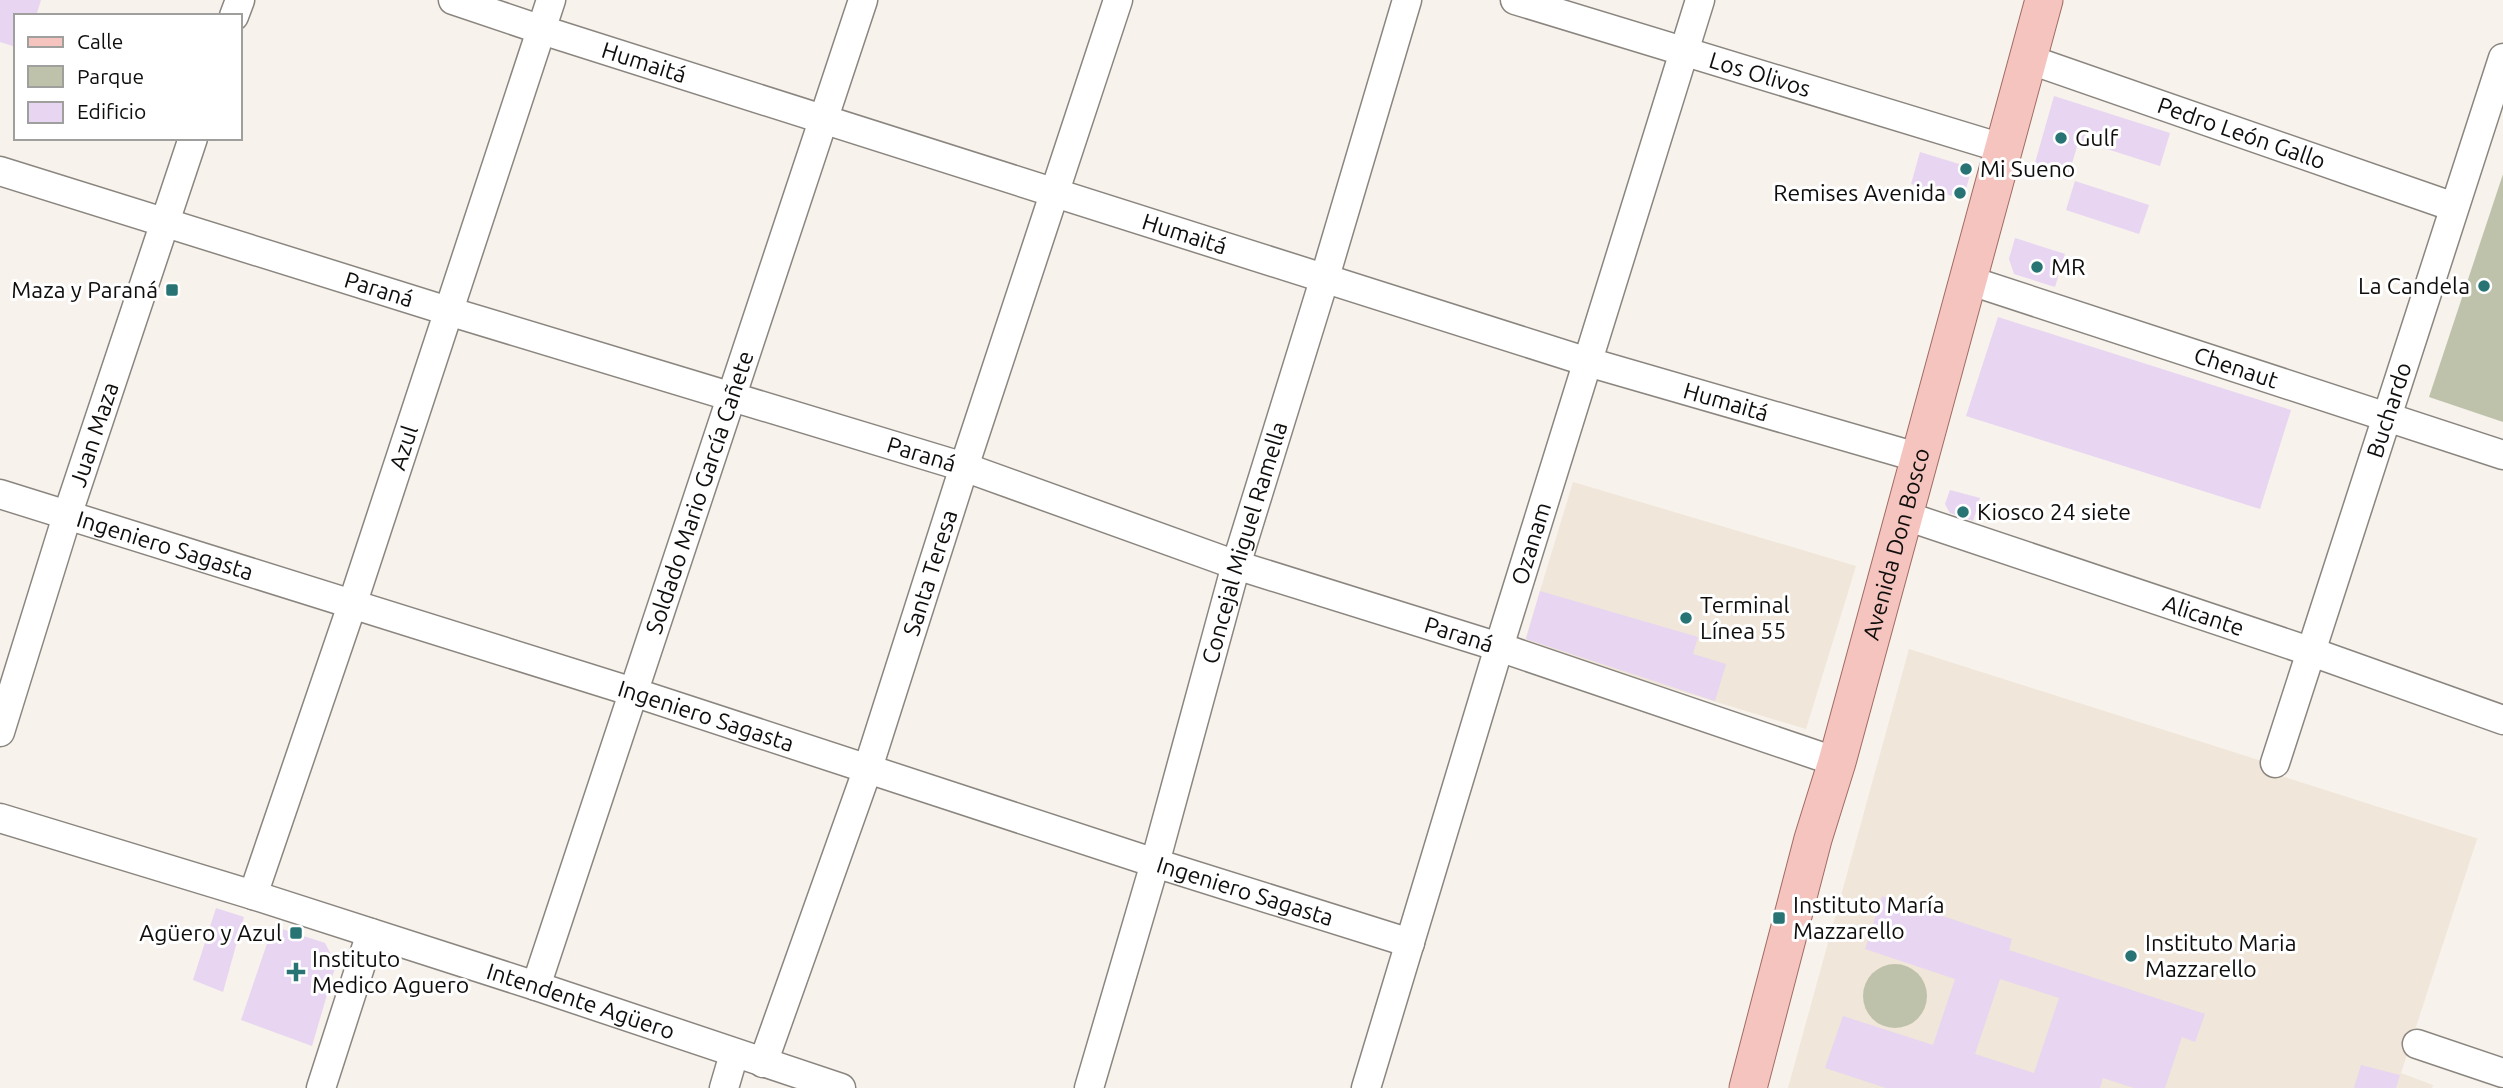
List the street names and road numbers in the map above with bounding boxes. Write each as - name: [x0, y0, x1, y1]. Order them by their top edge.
- street label: Humaitá: [599, 37, 690, 87]
- street label: Los Olivos: [1706, 47, 1814, 101]
- street label: Pedro León Gallo: [2154, 92, 2329, 173]
- street label: Humaitá: [1139, 208, 1230, 259]
- street label: Paraná: [342, 266, 417, 311]
- street label: Chenaut: [2191, 342, 2281, 393]
- street label: Soldado Mario García Cañete: [641, 348, 758, 637]
- street label: Buchardo: [2362, 359, 2416, 461]
- street label: Humaitá: [1681, 377, 1772, 426]
- street label: Juan Maza: [65, 379, 123, 490]
- street label: Concejal Miguel Ramella: [1197, 418, 1292, 667]
- street label: Azul: [384, 422, 422, 473]
- street label: Paraná: [884, 431, 959, 476]
- street label: Avenida Don Bosco: [1858, 445, 1934, 643]
- street label: Ozanam: [1506, 499, 1555, 588]
- street label: Ingeniero Sagasta: [74, 506, 257, 585]
- street label: Santa Teresa: [898, 507, 962, 639]
- street label: Alicante: [2160, 590, 2247, 640]
- street label: Paraná: [1421, 612, 1497, 656]
- street label: Ingeniero Sagasta: [615, 675, 797, 756]
- street label: Ingeniero Sagasta: [1154, 851, 1337, 930]
- street label: Intendente Agüero: [484, 958, 678, 1044]

